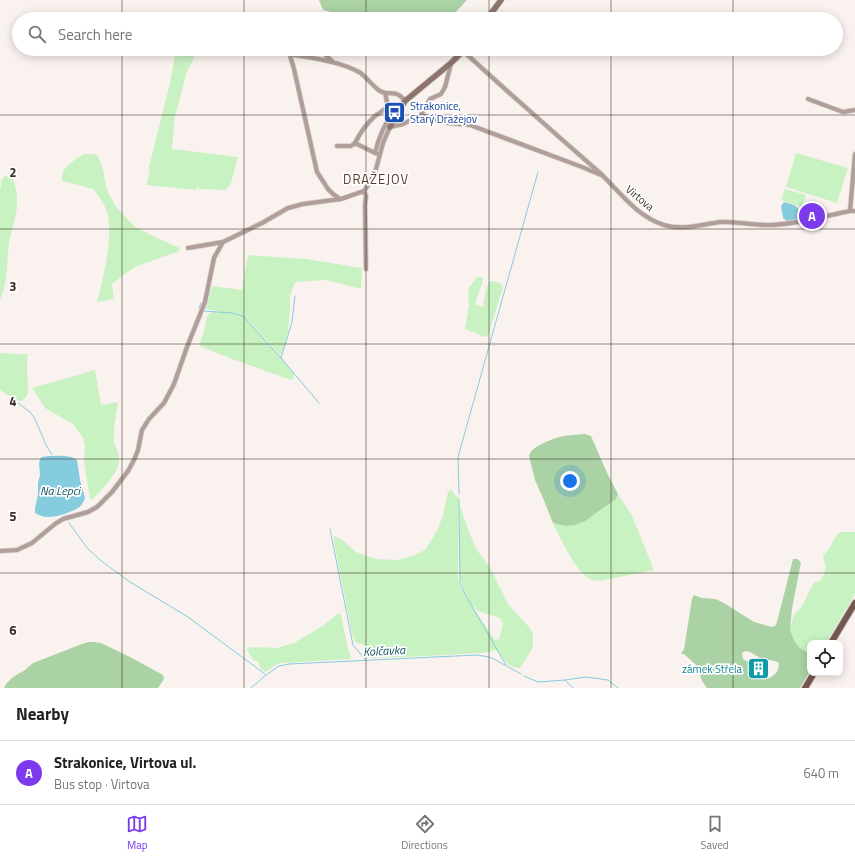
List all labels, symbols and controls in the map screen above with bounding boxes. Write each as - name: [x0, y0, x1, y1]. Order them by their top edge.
- search box: [12, 12, 843, 56]
- icon: search: [26, 23, 48, 45]
- text: Search here: [58, 23, 132, 46]
- place label: Strakonice, Starý Dražejov: [410, 98, 478, 127]
- bus stop icon: Strakonice, Starý Dražejov: [381, 99, 407, 125]
- text: 2: [9, 162, 17, 182]
- district label: DRAŽEJOV: [343, 169, 409, 189]
- street label: Virtova: [622, 181, 658, 215]
- pin: A: [799, 201, 825, 231]
- text: 3: [9, 276, 17, 296]
- text: 4: [9, 391, 17, 411]
- your location: [560, 471, 580, 491]
- water label: Na Lepci: [40, 481, 82, 500]
- text: 5: [9, 506, 17, 526]
- text: 6: [9, 620, 17, 640]
- water label: Kolčavka: [363, 640, 406, 661]
- map controls: [807, 640, 843, 676]
- button: locate: [807, 640, 843, 676]
- building icon: zámek Střela: [745, 656, 771, 682]
- place label: zámek Střela: [682, 661, 742, 677]
- text: Nearby: [16, 701, 69, 727]
- text: Strakonice, Virtova ul.: [54, 751, 196, 774]
- text: A: [25, 763, 33, 783]
- text: 640 m: [803, 763, 839, 783]
- text: Bus stop · Virtova: [54, 774, 150, 794]
- tab: Map: [126, 813, 148, 853]
- tab: Directions: [401, 813, 448, 853]
- tab: Saved: [701, 813, 729, 853]

